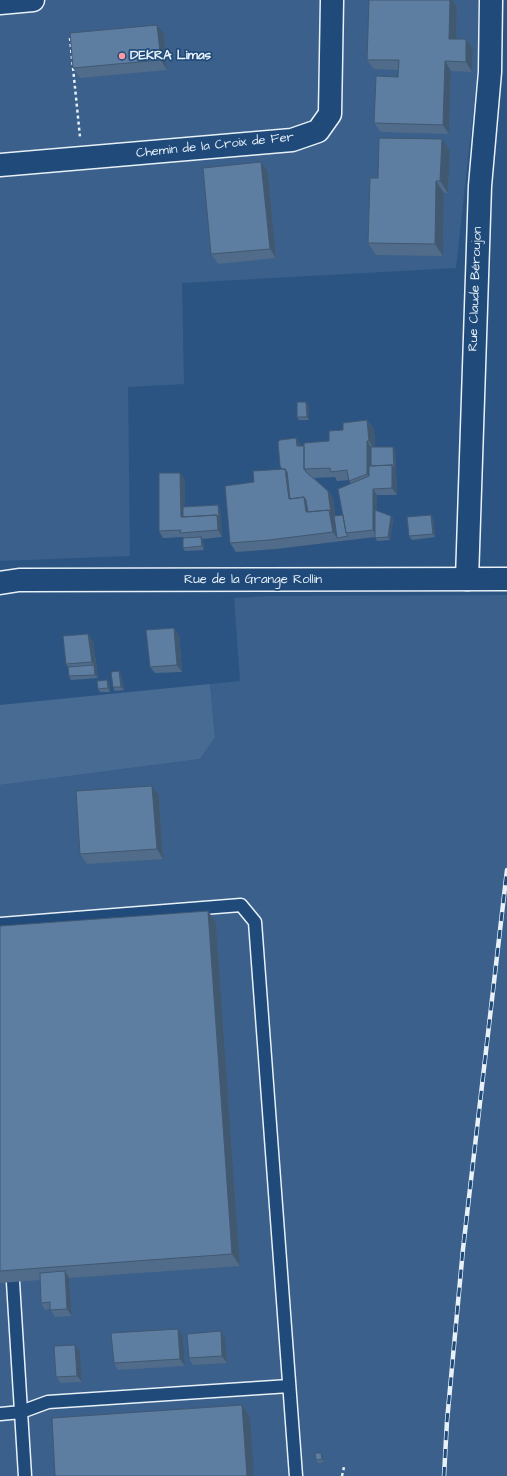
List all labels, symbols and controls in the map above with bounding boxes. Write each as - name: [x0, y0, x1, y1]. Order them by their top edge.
- place label: DEKRA Limas: [130, 48, 211, 64]
- marker: DEKRA Limas: [117, 51, 127, 61]
- street label: Chemin de la Croix de Fer: [135, 130, 295, 162]
- street label: Rue Claude Béroujon: [466, 226, 486, 352]
- street label: Rue de la Grange Rollin: [184, 572, 322, 588]

